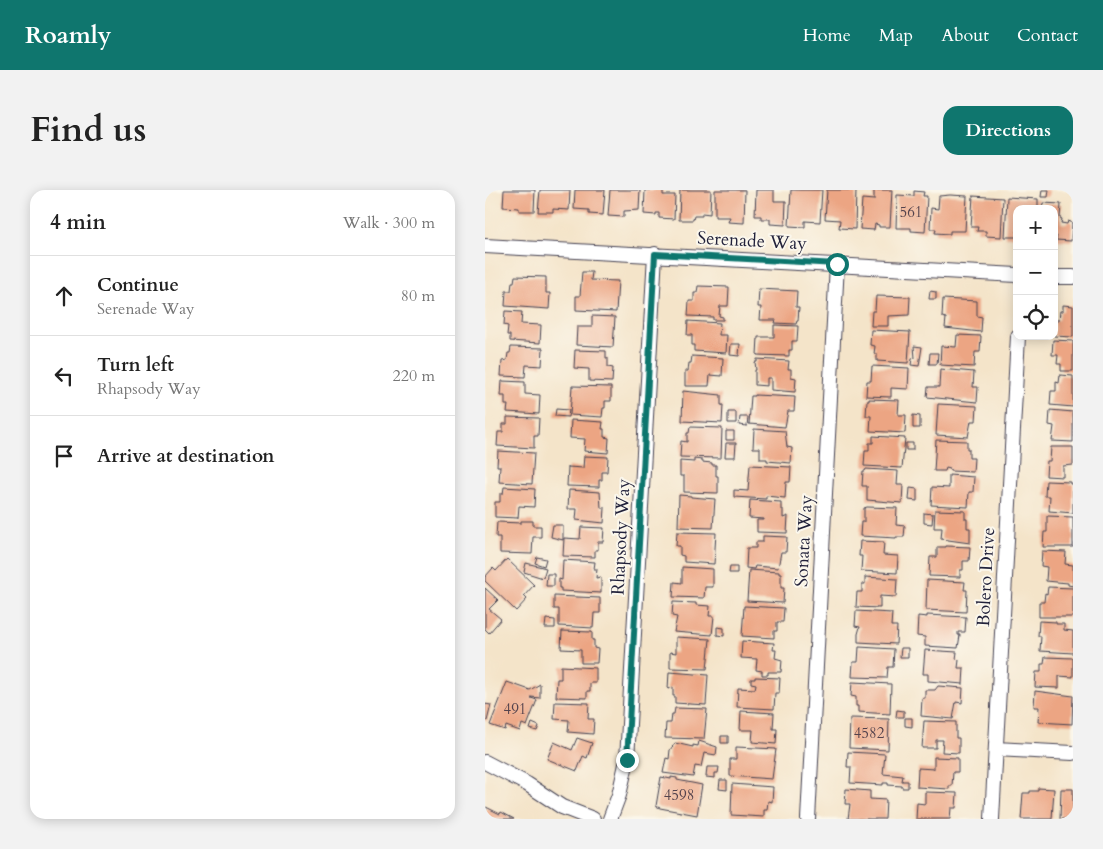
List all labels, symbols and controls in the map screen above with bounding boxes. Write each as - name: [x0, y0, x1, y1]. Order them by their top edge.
- text: Roamly: [25, 19, 111, 52]
- text: Home: [803, 23, 851, 48]
- text: Map: [879, 23, 913, 48]
- text: About: [941, 23, 989, 48]
- text: Contact: [1017, 23, 1078, 48]
- text: Find us: [30, 106, 146, 154]
- button: Directions: [943, 106, 1073, 155]
- house number: 561: [899, 202, 923, 222]
- map controls: [1013, 205, 1058, 340]
- button: +: [1013, 205, 1058, 250]
- text: 4 min: [50, 208, 106, 237]
- text: Walk · 300 m: [343, 212, 435, 234]
- street label: Serenade Way: [697, 226, 808, 256]
- button: −: [1013, 250, 1058, 295]
- route start: [826, 253, 849, 276]
- text: Continue: [97, 272, 179, 298]
- icon: ahead: [50, 282, 78, 310]
- text: 80 m: [401, 285, 435, 307]
- button: locate: [1013, 295, 1058, 340]
- text: Serenade Way: [97, 298, 195, 320]
- text: Turn left: [97, 352, 174, 378]
- icon: left: [50, 362, 78, 390]
- text: 220 m: [393, 365, 435, 387]
- text: Rhapsody Way: [97, 378, 201, 400]
- icon: arrive: [50, 442, 78, 470]
- text: Arrive at destination: [97, 443, 274, 469]
- street label: Rhapsody Way: [605, 478, 637, 596]
- street label: Sonata Way: [789, 494, 819, 588]
- street label: Bolero Drive: [971, 527, 1001, 627]
- house number: 491: [503, 699, 527, 719]
- house number: 4582: [854, 723, 885, 743]
- route end: [616, 749, 639, 772]
- house number: 4598: [664, 785, 694, 805]

